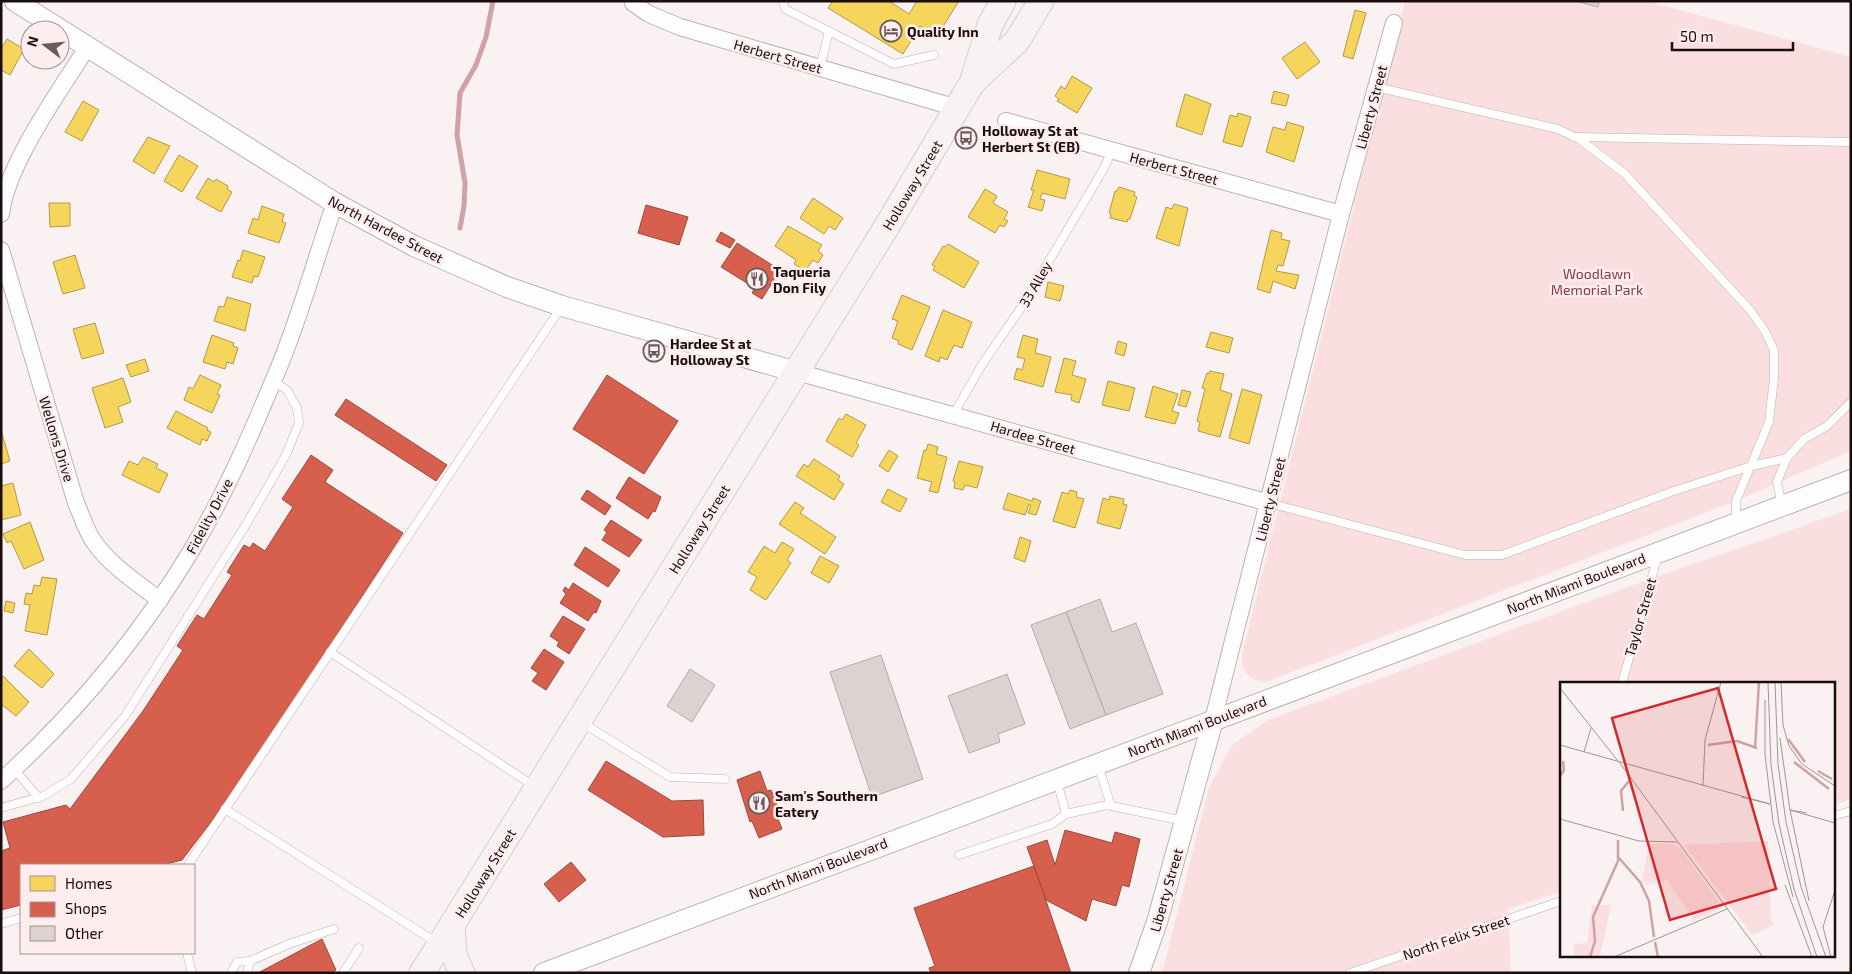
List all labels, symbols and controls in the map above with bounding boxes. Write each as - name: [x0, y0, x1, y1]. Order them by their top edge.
- hotel icon: Quality Inn: [879, 19, 903, 43]
- north arrow: [20, 20, 70, 70]
- scale bar: [1672, 20, 1793, 52]
- place label: Quality Inn: [907, 23, 979, 41]
- text: 50 m: [1680, 27, 1714, 45]
- text: N: [22, 34, 42, 48]
- street label: Herbert Street: [732, 35, 824, 77]
- street label: Liberty Street: [1352, 63, 1390, 151]
- place label: Holloway St at Herbert St (EB): [982, 122, 1080, 155]
- bus stop icon: Holloway St at Herbert St (EB): [954, 126, 978, 150]
- street label: Holloway Street: [878, 137, 946, 233]
- street label: Herbert Street: [1128, 148, 1220, 188]
- street label: North Hardee Street: [326, 192, 446, 266]
- street label: 33 Alley: [1015, 257, 1055, 310]
- place label: Taqueria Don Fily: [773, 263, 831, 296]
- park label: Woodlawn Memorial Park: [1551, 265, 1643, 298]
- restaurant icon: Taqueria Don Fily: [745, 267, 769, 291]
- place label: Hardee St at Holloway St: [670, 335, 752, 368]
- bus stop icon: Hardee St at Holloway St: [642, 339, 666, 363]
- street label: Wellons Drive: [36, 394, 78, 484]
- street label: Hardee Street: [989, 417, 1077, 457]
- street label: Liberty Street: [1251, 455, 1289, 543]
- street label: Fidelity Drive: [182, 475, 236, 557]
- street label: Holloway Street: [665, 481, 733, 577]
- street label: North Miami Boulevard: [1504, 549, 1648, 617]
- street label: Taylor Street: [1621, 576, 1659, 658]
- inset map: [1560, 682, 1834, 956]
- street label: North Miami Boulevard: [1125, 692, 1269, 760]
- place label: Sam's Southern Eatery: [775, 787, 878, 820]
- restaurant icon: Sam's Southern Eatery: [747, 791, 771, 815]
- street label: Holloway Street: [451, 825, 519, 921]
- street label: North Miami Boulevard: [746, 834, 890, 902]
- street label: Liberty Street: [1146, 846, 1186, 934]
- legend: [20, 864, 195, 954]
- text: Homes: [65, 874, 112, 892]
- text: Shops: [65, 899, 107, 917]
- street label: North Felix Street: [1400, 911, 1512, 963]
- text: Other: [65, 924, 104, 942]

